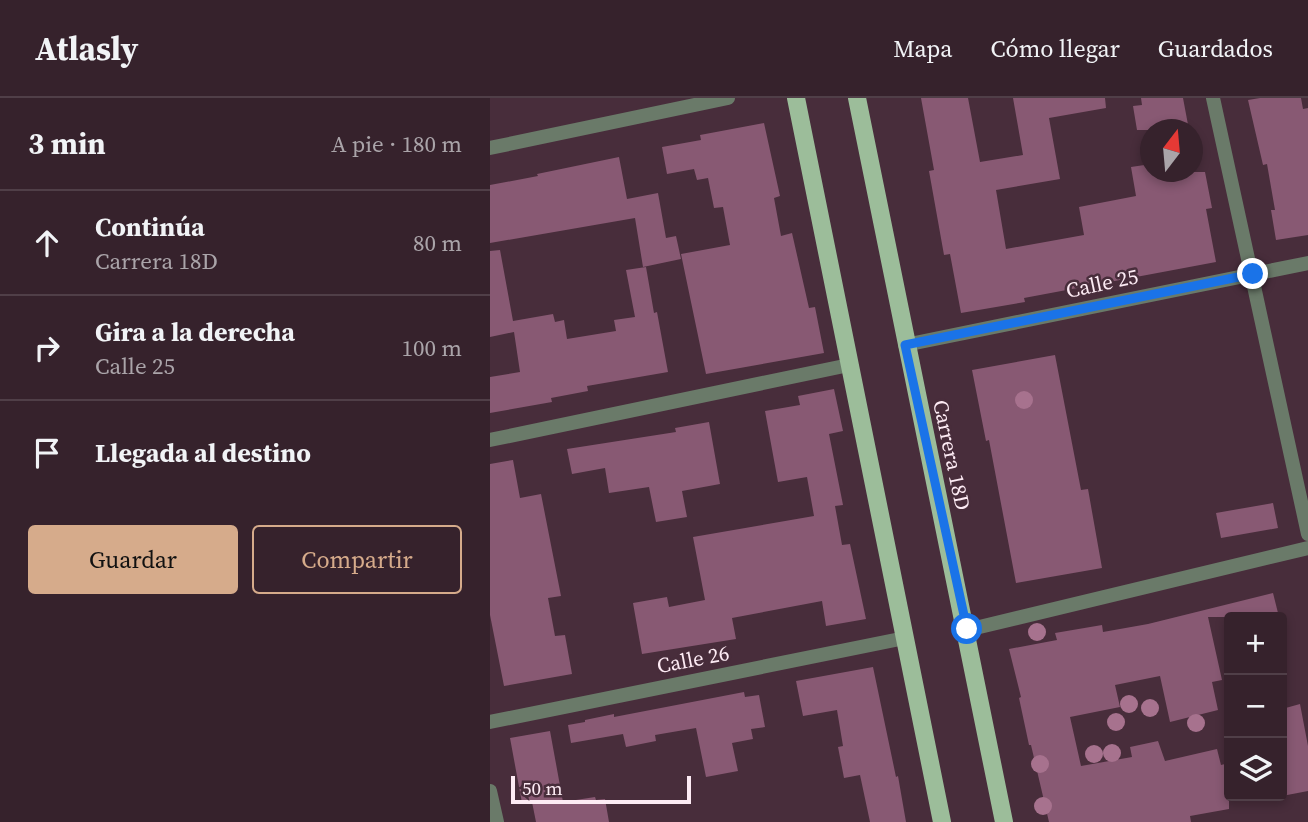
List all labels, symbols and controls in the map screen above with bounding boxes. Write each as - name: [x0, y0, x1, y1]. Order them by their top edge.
- text: Atlasly: [35, 26, 138, 71]
- text: Mapa: [893, 32, 952, 65]
- text: Cómo llegar: [990, 32, 1120, 65]
- text: Guardados: [1158, 32, 1273, 65]
- north arrow: [1140, 119, 1203, 182]
- text: 3 min: [28, 123, 106, 164]
- text: A pie · 180 m: [331, 128, 462, 160]
- text: Continúa: [95, 209, 205, 245]
- icon: ahead: [28, 224, 66, 262]
- text: 80 m: [413, 227, 462, 259]
- text: Carrera 18D: [95, 245, 218, 277]
- route end: [1237, 258, 1268, 289]
- street label: Calle 25: [1063, 261, 1141, 305]
- text: Gira a la derecha: [95, 314, 295, 350]
- icon: right: [28, 329, 66, 367]
- text: 100 m: [401, 332, 462, 364]
- text: Calle 25: [95, 350, 175, 382]
- street label: Carrera 18D: [926, 397, 978, 513]
- icon: arrive: [28, 434, 66, 472]
- text: Llegada al destino: [95, 435, 311, 471]
- button: Guardar: [28, 525, 238, 594]
- button: Compartir: [252, 525, 462, 594]
- map controls: [1224, 612, 1287, 801]
- button: +: [1224, 612, 1287, 675]
- route start: [951, 613, 982, 644]
- street label: Calle 26: [654, 638, 732, 680]
- button: −: [1224, 675, 1287, 738]
- button: layers: [1224, 738, 1287, 801]
- scale bar: [511, 773, 691, 805]
- text: 50 m: [522, 775, 563, 801]

